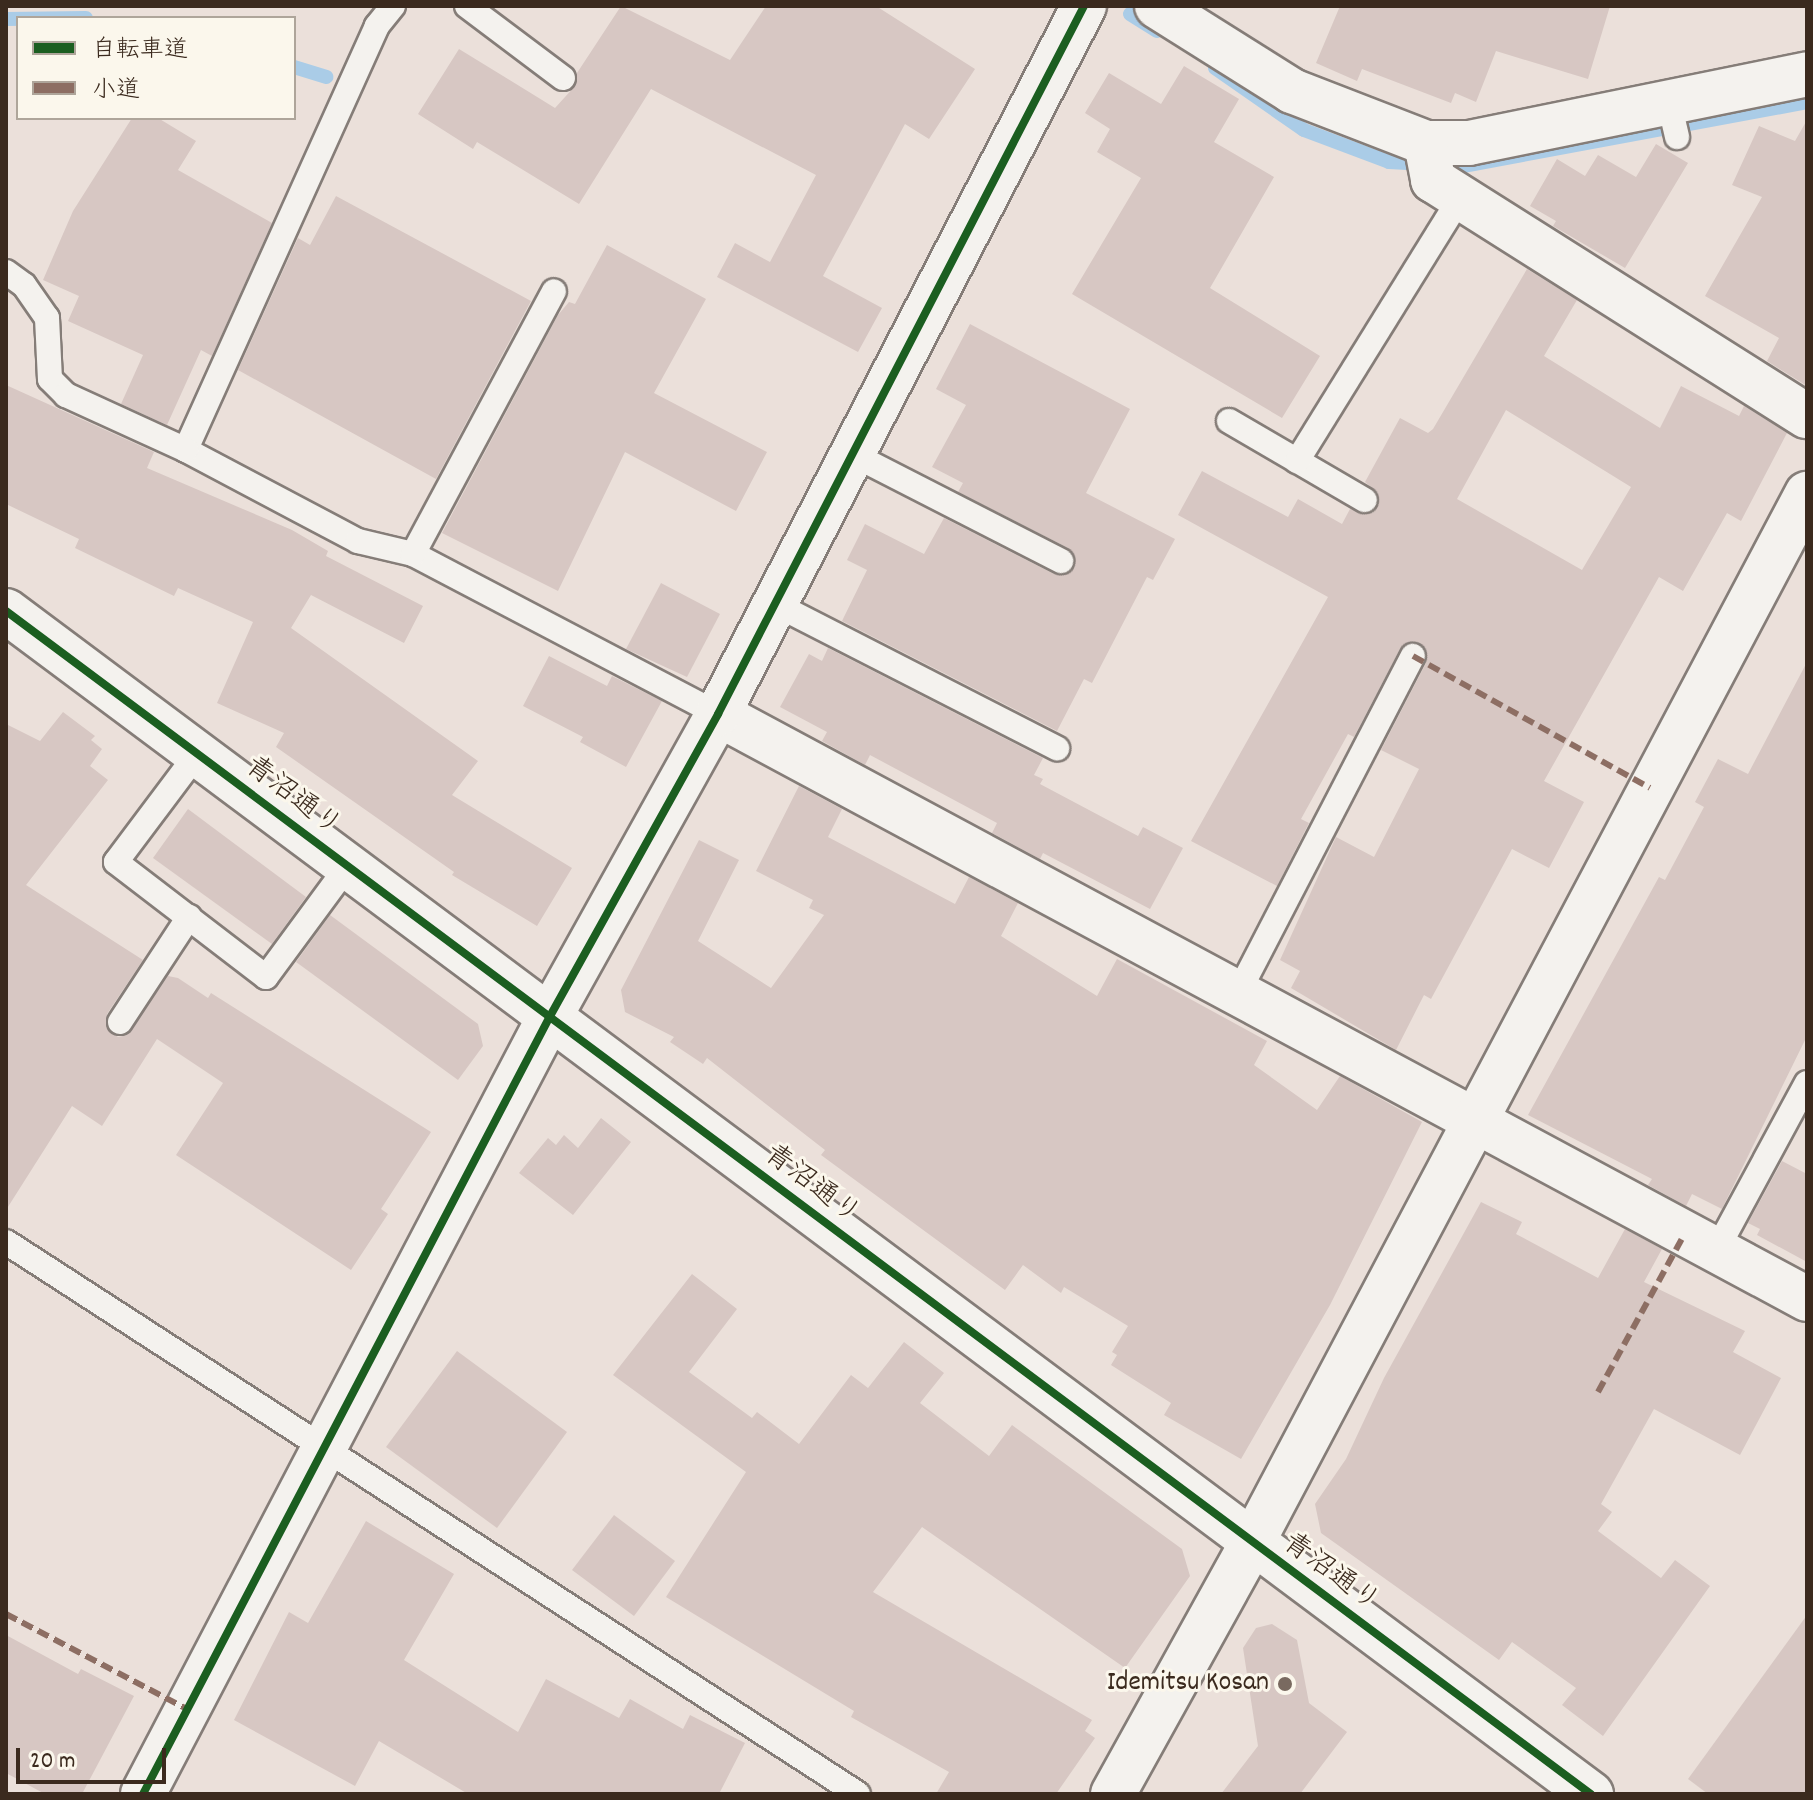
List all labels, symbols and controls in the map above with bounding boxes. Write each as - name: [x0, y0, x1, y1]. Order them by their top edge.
- legend: [16, 16, 296, 120]
- text: 自転車道: [92, 34, 188, 68]
- text: 小道: [92, 74, 140, 108]
- street label: 青沼通り: [237, 751, 347, 845]
- street label: 青沼通り: [756, 1139, 866, 1233]
- street label: 青沼通り: [1275, 1527, 1385, 1621]
- place label: Idemitsu Kosan: [1107, 1667, 1269, 1701]
- marker: Idemitsu Kosan: [1276, 1675, 1294, 1693]
- scale bar: [20, 1732, 170, 1782]
- text: 20 m: [30, 1745, 76, 1779]

